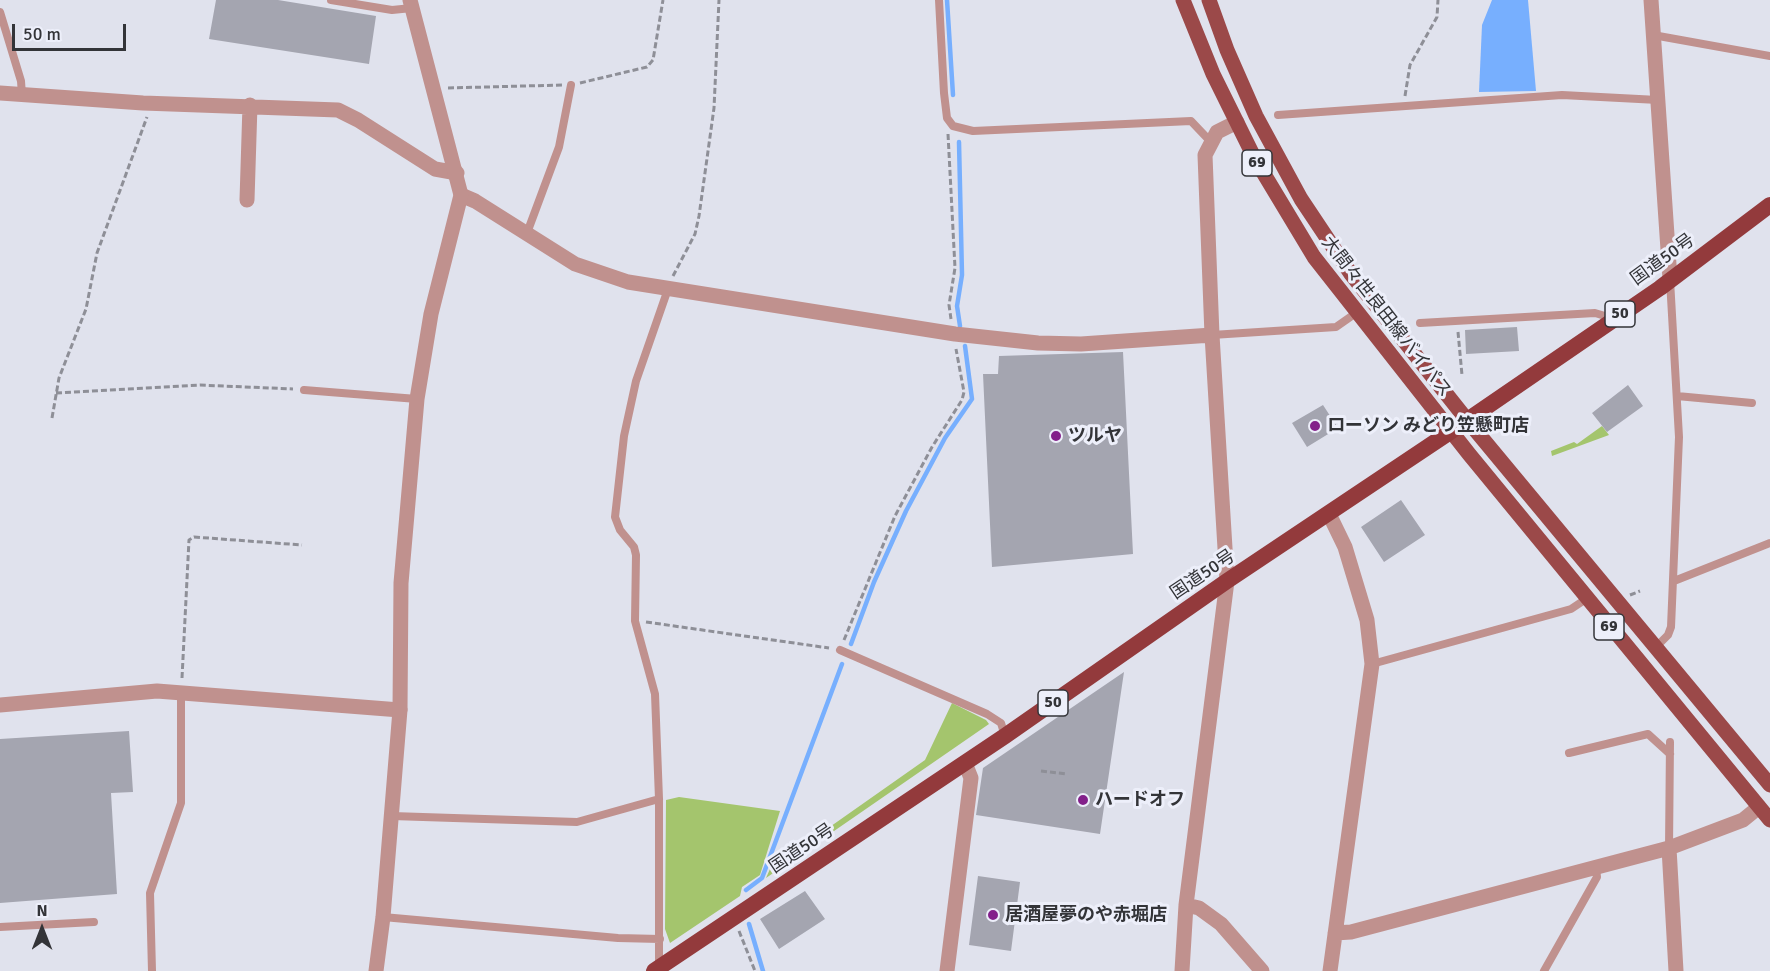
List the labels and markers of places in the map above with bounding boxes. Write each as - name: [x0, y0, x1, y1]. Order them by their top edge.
- place label: ローソン みどり笠懸町店: [1327, 415, 1529, 437]
- marker: ローソン みどり笠懸町店: [1308, 419, 1322, 433]
- place label: ツルヤ: [1068, 425, 1122, 447]
- marker: ツルヤ: [1049, 429, 1063, 443]
- place label: ハードオフ: [1095, 789, 1185, 811]
- marker: ハードオフ: [1076, 793, 1090, 807]
- place label: 居酒屋夢のや赤堀店: [1005, 904, 1167, 926]
- marker: 居酒屋夢のや赤堀店: [986, 908, 1000, 922]

